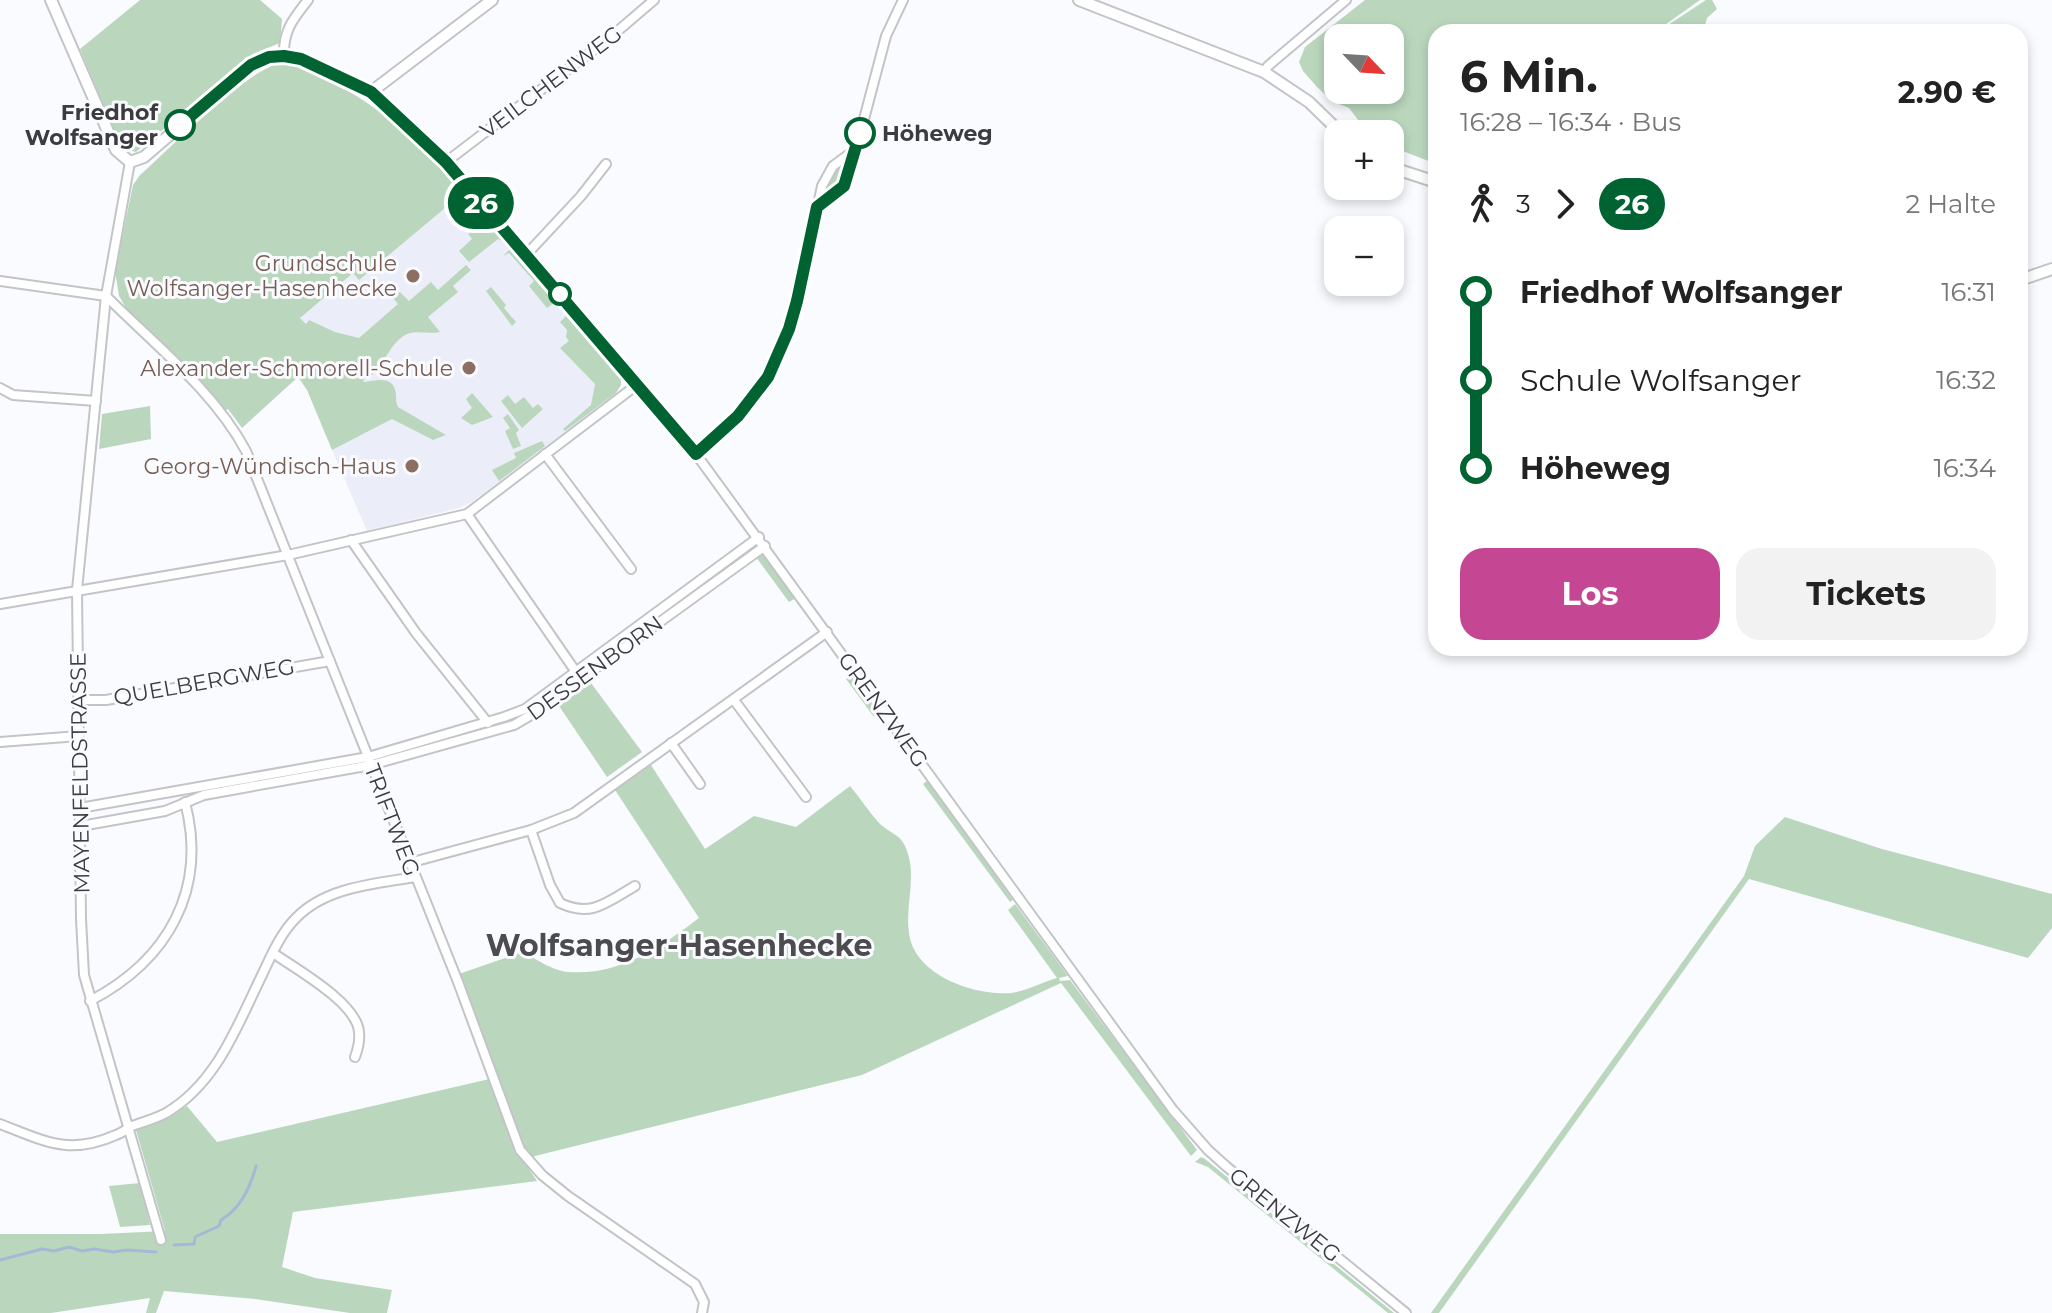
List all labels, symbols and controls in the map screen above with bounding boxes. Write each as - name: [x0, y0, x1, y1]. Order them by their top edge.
- street label: VEILCHENWEG: [475, 20, 627, 144]
- north arrow: [1324, 24, 1404, 104]
- map controls: [1324, 24, 1404, 296]
- text: 6 Min.: [1460, 49, 1598, 103]
- text: 2.90 €: [1898, 74, 1996, 111]
- place label: Friedhof Wolfsanger: [25, 99, 159, 151]
- text: 16:28 – 16:34 · Bus: [1460, 106, 1681, 138]
- marker: Friedhof Wolfsanger: [165, 110, 195, 140]
- marker: Höheweg: [845, 118, 875, 148]
- place label: Höheweg: [882, 120, 993, 147]
- button: +: [1324, 120, 1404, 200]
- line badge: 26: [445, 177, 517, 229]
- icon: walk: [1460, 182, 1504, 226]
- icon: forward: [1543, 182, 1587, 226]
- text: 26: [464, 186, 498, 220]
- text: 26: [1615, 187, 1649, 221]
- text: 3: [1516, 188, 1531, 220]
- text: 2 Halte: [1905, 188, 1996, 220]
- button: −: [1324, 216, 1404, 296]
- place label: Grundschule Wolfsanger-Hasenhecke: [127, 250, 397, 302]
- marker: Grundschule Wolfsanger-Hasenhecke: [404, 267, 422, 285]
- text: Friedhof Wolfsanger: [1520, 274, 1843, 311]
- text: 16:31: [1941, 276, 1996, 308]
- unlabelled marker: [549, 283, 571, 305]
- place label: Alexander-Schmorell-Schule: [140, 355, 453, 382]
- marker: Alexander-Schmorell-Schule: [460, 359, 478, 377]
- text: Schule Wolfsanger: [1520, 362, 1802, 399]
- text: 16:32: [1936, 364, 1996, 396]
- text: Höheweg: [1520, 450, 1671, 487]
- text: 16:34: [1933, 452, 1996, 484]
- place label: Georg-Wündisch-Haus: [144, 453, 396, 480]
- marker: Georg-Wündisch-Haus: [403, 457, 421, 475]
- button: Los: [1460, 548, 1720, 640]
- button: Tickets: [1736, 548, 1996, 640]
- street label: DESSENBORN: [522, 610, 668, 726]
- street label: GRENZWEG: [832, 647, 934, 773]
- street label: MAYENFELDSTRASSE: [64, 652, 96, 894]
- street label: QUELBERGWEG: [111, 653, 297, 711]
- street label: TRIFTWEG: [358, 760, 426, 880]
- district label: Wolfsanger-Hasenhecke: [486, 927, 872, 964]
- street label: GRENZWEG: [1224, 1162, 1346, 1268]

